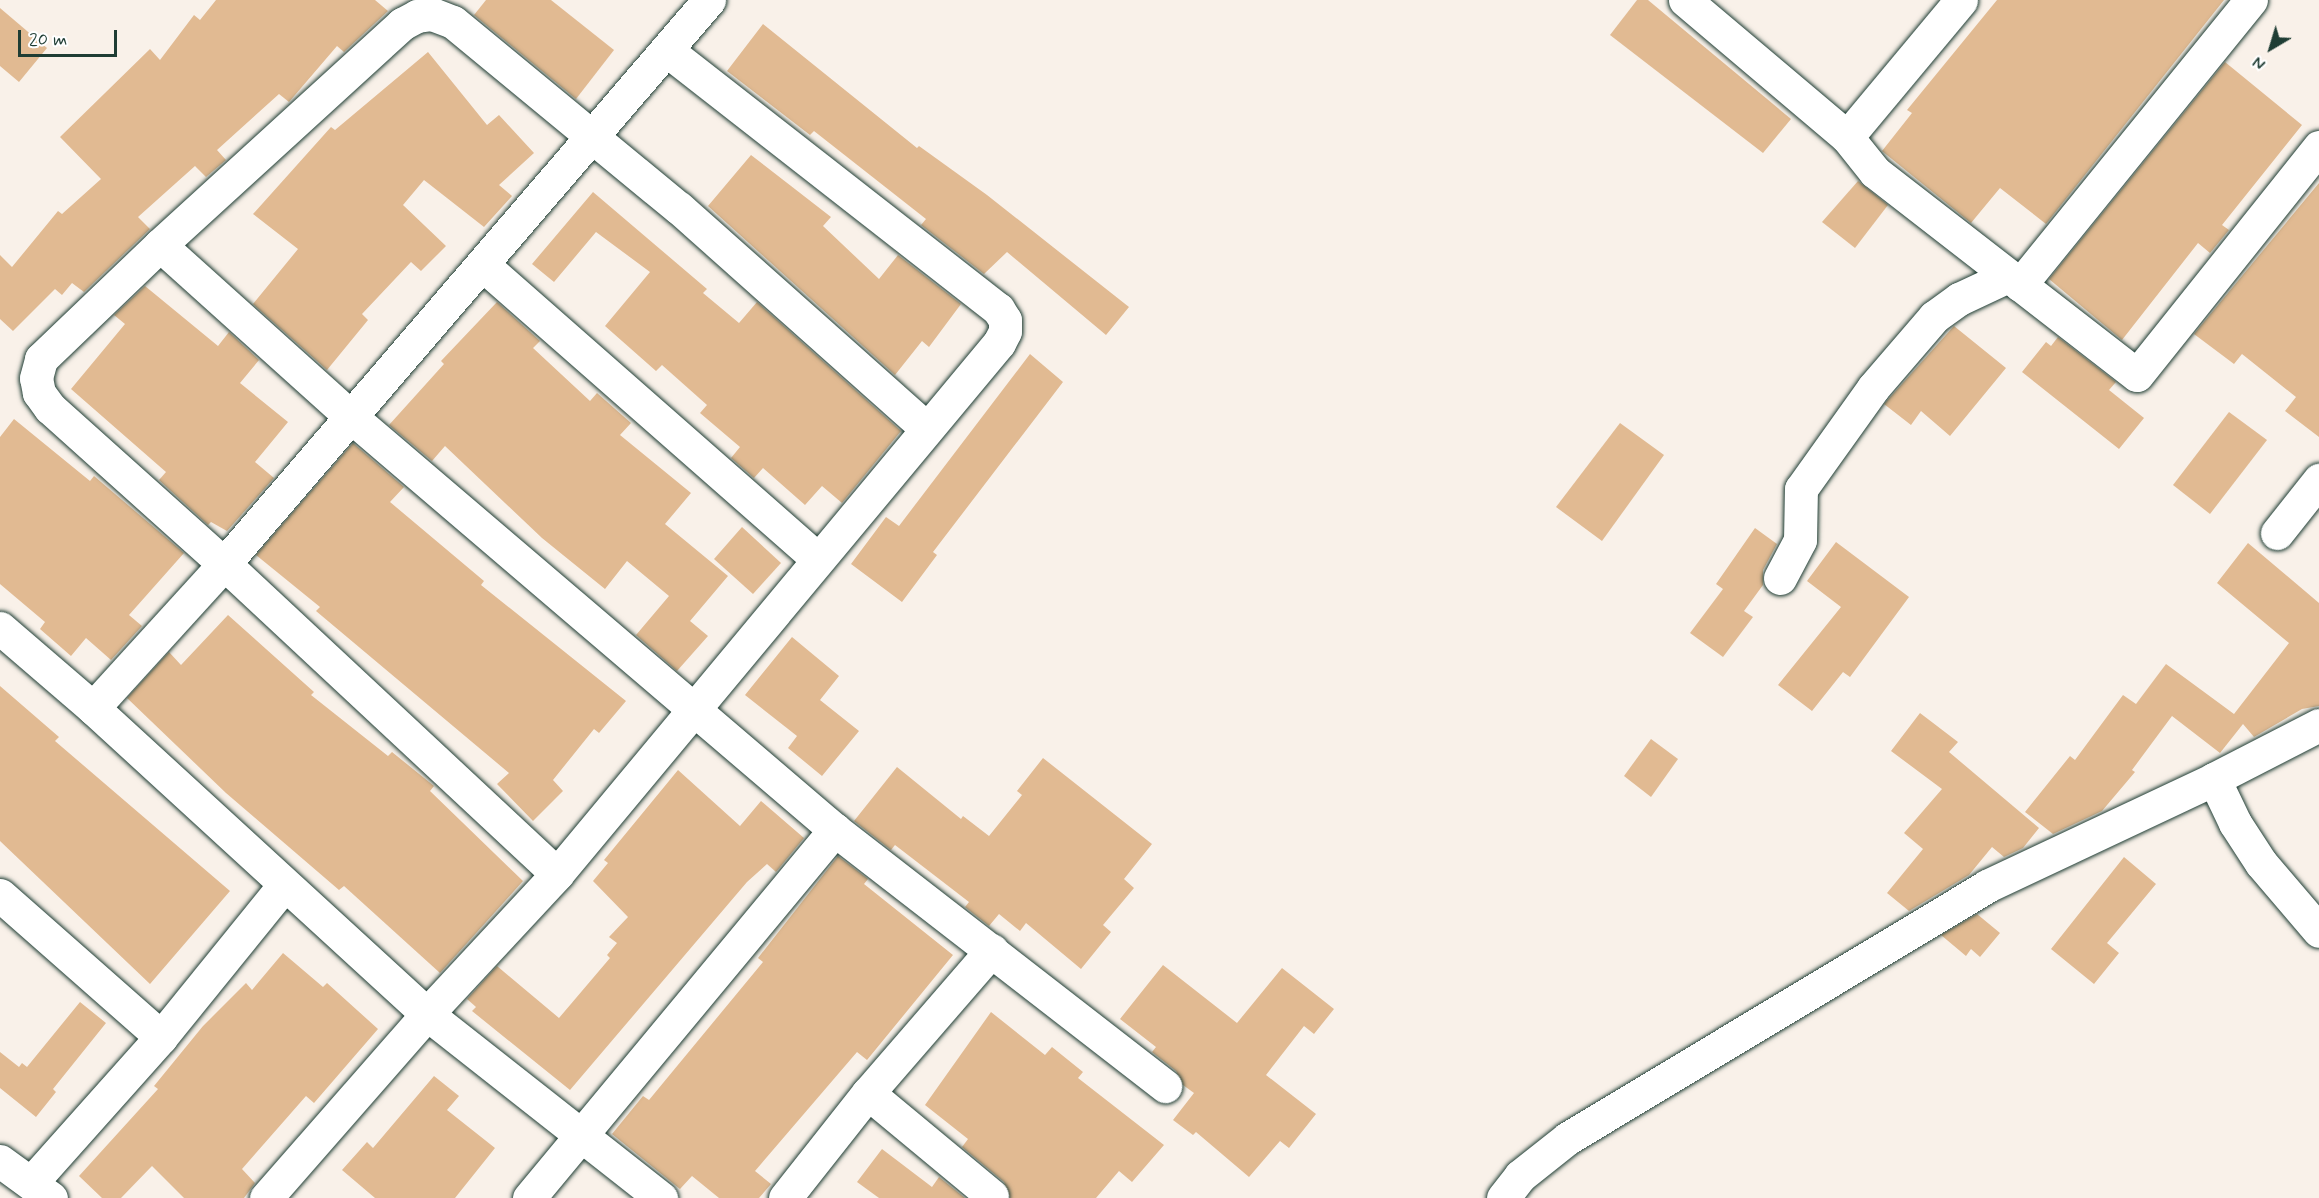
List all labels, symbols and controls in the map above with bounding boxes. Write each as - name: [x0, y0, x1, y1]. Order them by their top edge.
- scale bar: [21, 18, 120, 56]
- north arrow: [2241, 18, 2301, 78]
- text: 20 m: [29, 28, 67, 52]
- text: N: [2249, 51, 2270, 74]

